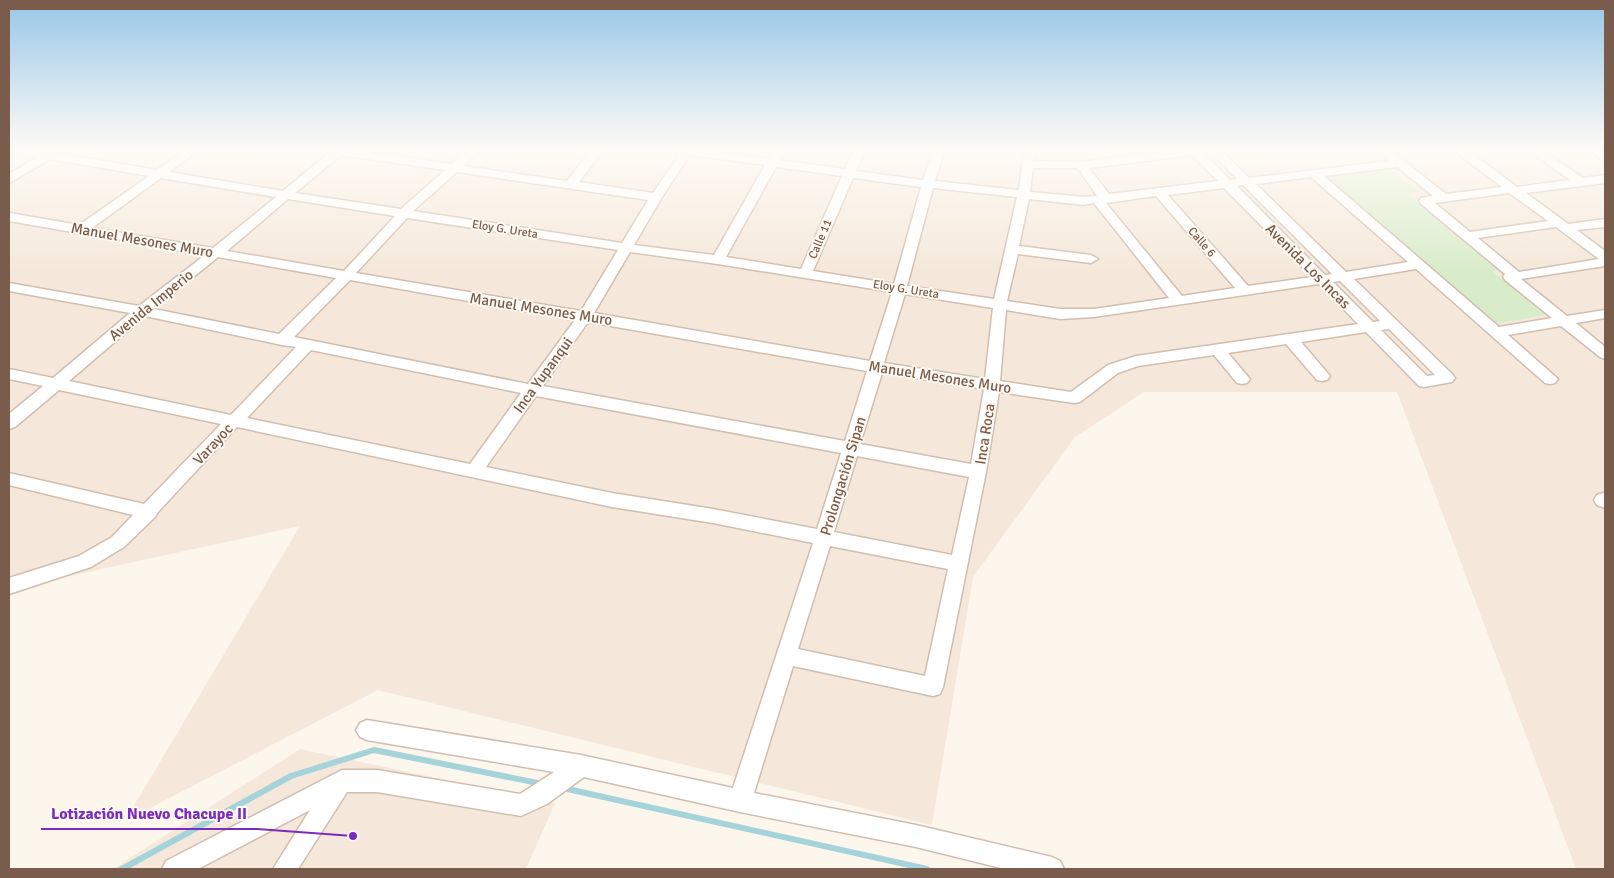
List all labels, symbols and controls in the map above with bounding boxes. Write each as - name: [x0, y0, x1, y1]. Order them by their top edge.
- street label: Eloy G. Ureta: [471, 217, 539, 242]
- street label: Calle 11: [805, 217, 836, 261]
- street label: Manuel Mesones Muro: [69, 219, 215, 261]
- street label: Avenida Los Incas: [1262, 220, 1355, 313]
- street label: Calle 6: [1184, 224, 1219, 261]
- street label: Avenida Imperio: [105, 265, 197, 345]
- street label: Eloy G. Ureta: [872, 277, 940, 302]
- street label: Manuel Mesones Muro: [468, 289, 614, 329]
- street label: Inca Yupanqui: [509, 333, 577, 417]
- street label: Manuel Mesones Muro: [867, 357, 1013, 397]
- street label: Inca Roca: [971, 402, 999, 466]
- street label: Prolongación Sipan: [816, 414, 870, 538]
- street label: Varayoc: [189, 420, 237, 468]
- callout: Lotización Nuevo Chacupe II: [41, 798, 257, 829]
- text: Lotización Nuevo Chacupe II: [51, 804, 247, 824]

